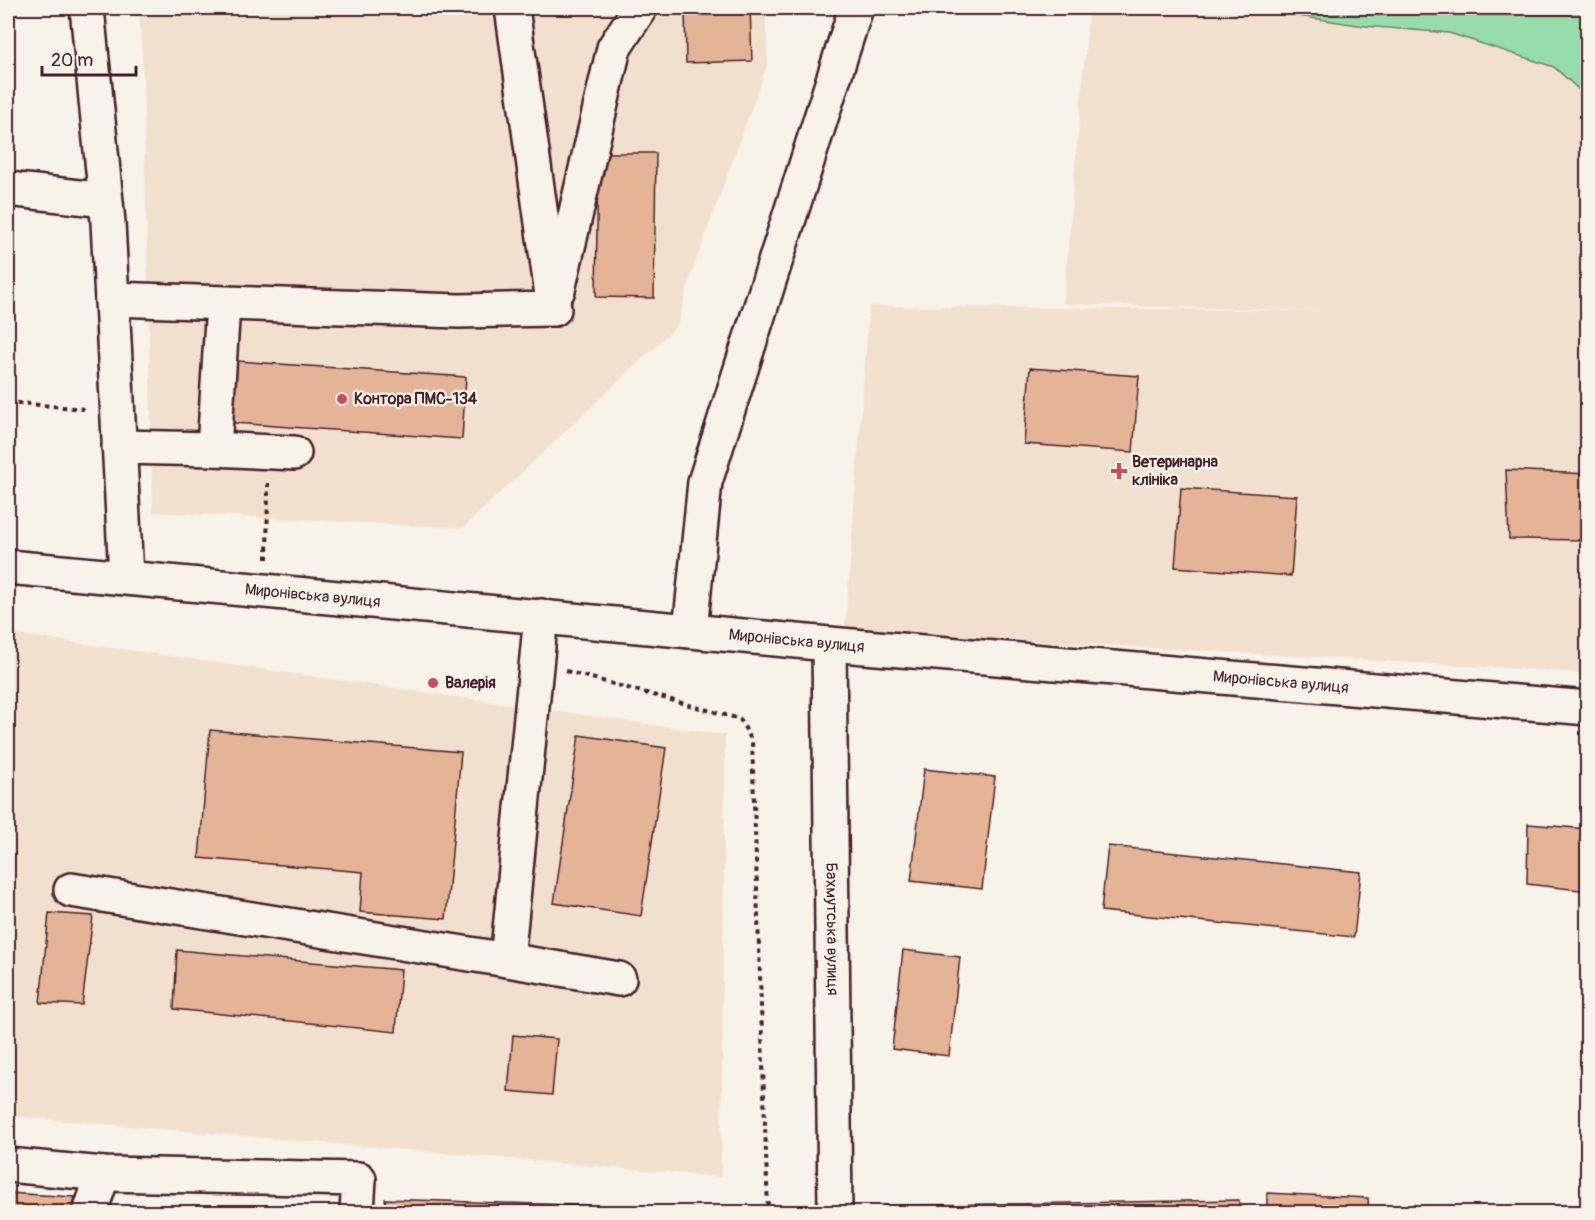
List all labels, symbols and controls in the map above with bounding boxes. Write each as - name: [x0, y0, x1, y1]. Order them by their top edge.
- scale bar: [42, 39, 136, 77]
- text: 20 m: [51, 49, 93, 72]
- place label: Контора ПМС-134: [354, 389, 478, 409]
- marker: Контора ПМС-134: [335, 392, 349, 406]
- place label: Ветеринарна клініка: [1132, 452, 1218, 490]
- marker: Ветеринарна клініка: [1110, 462, 1128, 480]
- street label: Миронівська вулиця: [244, 579, 381, 612]
- street label: Миронівська вулиця: [728, 625, 865, 657]
- street label: Миронівська вулиця: [1212, 666, 1349, 698]
- place label: Валерія: [445, 673, 496, 693]
- marker: Валерія: [426, 676, 440, 690]
- street label: Бахмутська вулиця: [821, 862, 843, 996]

